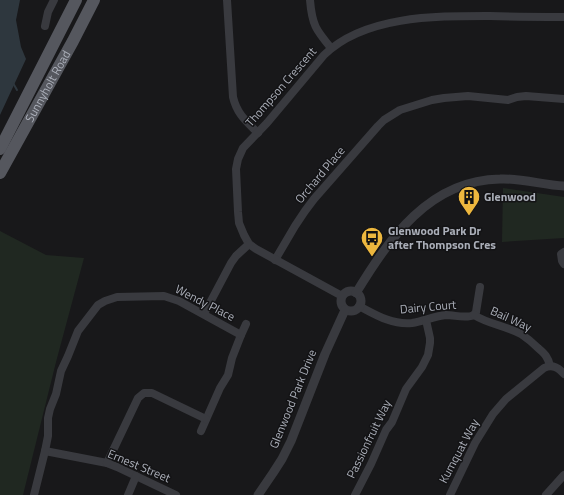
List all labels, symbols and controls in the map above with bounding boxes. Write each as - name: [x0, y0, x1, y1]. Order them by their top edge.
- street label: Thompson Crescent: [241, 42, 321, 131]
- street label: Sunnyholt Road: [20, 47, 75, 126]
- street label: Orchard Place: [290, 142, 349, 208]
- building icon: Glenwood: [456, 184, 482, 217]
- place label: Glenwood: [484, 187, 536, 206]
- place label: Glenwood Park Dr after Thompson Cres: [388, 221, 496, 254]
- bus stop icon: Glenwood Park Dr after Thompson Cres: [359, 225, 385, 258]
- street label: Wendy Place: [172, 279, 238, 326]
- street label: Dairy Court: [399, 295, 458, 318]
- street label: Bail Way: [487, 301, 535, 336]
- street label: Glenwood Park Drive: [264, 346, 321, 451]
- street label: Passionfruit Way: [341, 396, 396, 482]
- street label: Kumquat Way: [434, 415, 484, 486]
- street label: Ernest Street: [105, 444, 174, 488]

